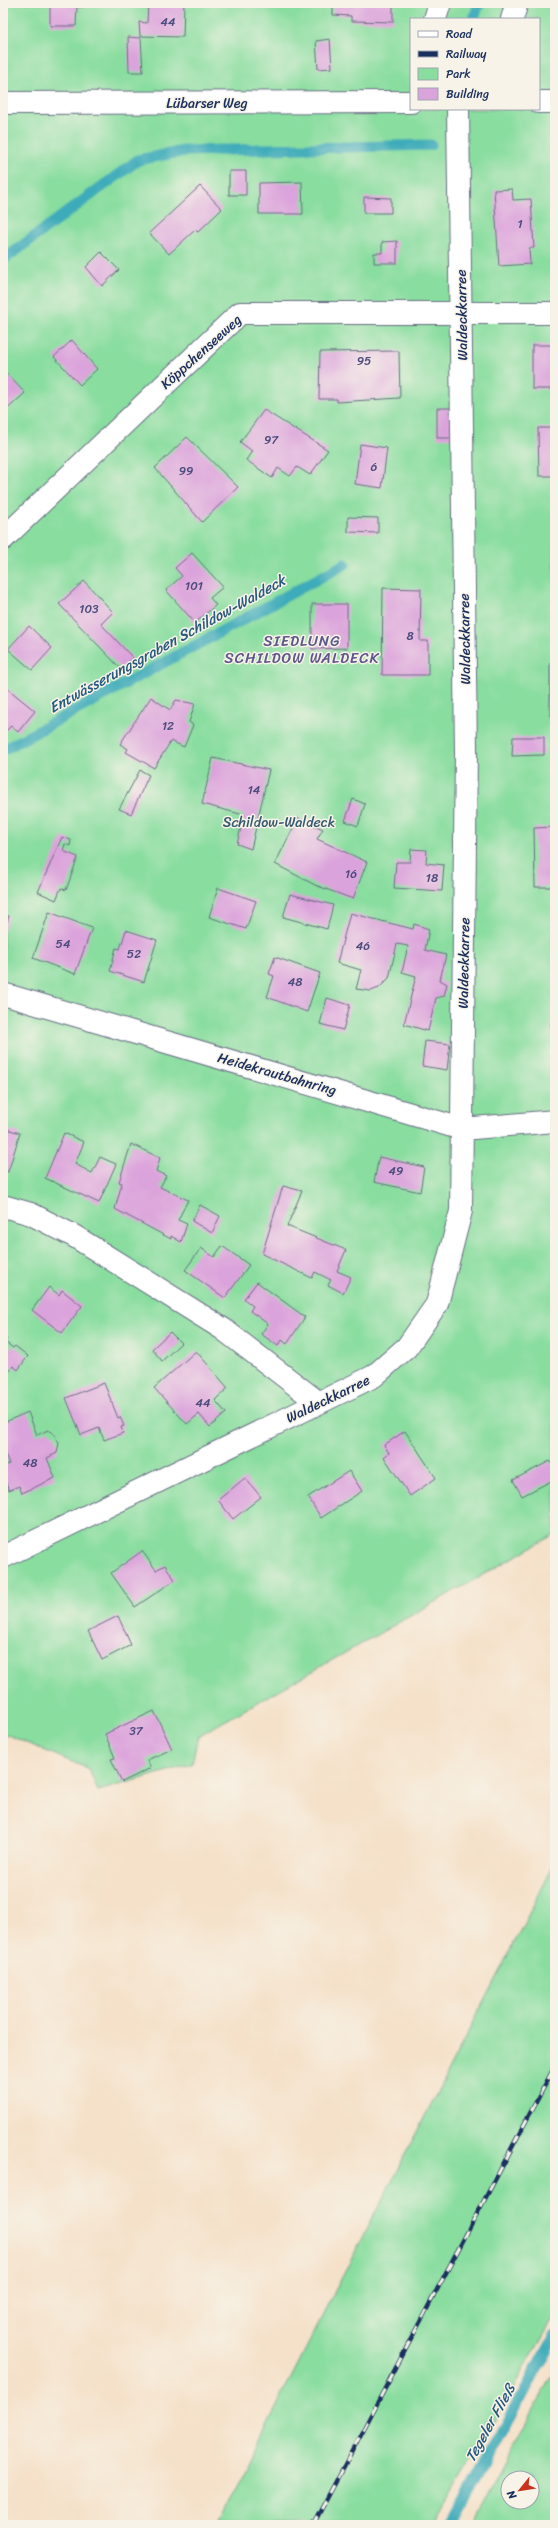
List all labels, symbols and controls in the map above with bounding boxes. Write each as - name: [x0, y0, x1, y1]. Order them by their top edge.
- house number: 44: [160, 11, 176, 33]
- legend: [410, 18, 540, 110]
- text: Road: [446, 23, 473, 45]
- text: Railway: [446, 43, 487, 65]
- text: Park: [446, 63, 471, 85]
- text: Building: [446, 83, 489, 105]
- street label: Lübarser Weg: [166, 91, 248, 116]
- house number: 1: [517, 213, 523, 235]
- street label: Waldeckkarree: [449, 269, 475, 361]
- street label: Köppchenseeweg: [154, 308, 248, 396]
- house number: 95: [357, 350, 371, 372]
- house number: 97: [264, 429, 279, 451]
- house number: 6: [371, 456, 378, 478]
- house number: 99: [179, 460, 193, 482]
- water label: Entwässerungsgraben Schildow-Waldeck: [44, 567, 292, 720]
- house number: 101: [185, 575, 203, 597]
- street label: Waldeckkarree: [452, 593, 478, 685]
- house number: 103: [79, 598, 99, 620]
- house number: 8: [406, 625, 414, 647]
- district label: SIEDLUNG SCHILDOW WALDECK: [224, 628, 380, 671]
- house number: 12: [162, 715, 174, 737]
- house number: 14: [248, 779, 261, 801]
- park label: Schildow-Waldeck: [223, 810, 335, 835]
- house number: 16: [345, 863, 357, 885]
- house number: 18: [426, 867, 438, 889]
- street label: Waldeckkarree: [451, 917, 477, 1009]
- house number: 54: [56, 933, 71, 955]
- house number: 46: [356, 935, 370, 957]
- house number: 52: [127, 943, 141, 965]
- house number: 48: [288, 971, 302, 993]
- street label: Heidekrautbahnring: [215, 1045, 339, 1103]
- house number: 49: [389, 1160, 403, 1182]
- street label: Waldeckkarree: [282, 1368, 374, 1430]
- house number: 44: [195, 1392, 211, 1414]
- house number: 48: [23, 1452, 37, 1474]
- house number: 37: [129, 1720, 144, 1742]
- water label: Tegeler Fließ: [458, 2378, 523, 2467]
- north arrow: [500, 2470, 540, 2510]
- text: N: [501, 2486, 522, 2504]

